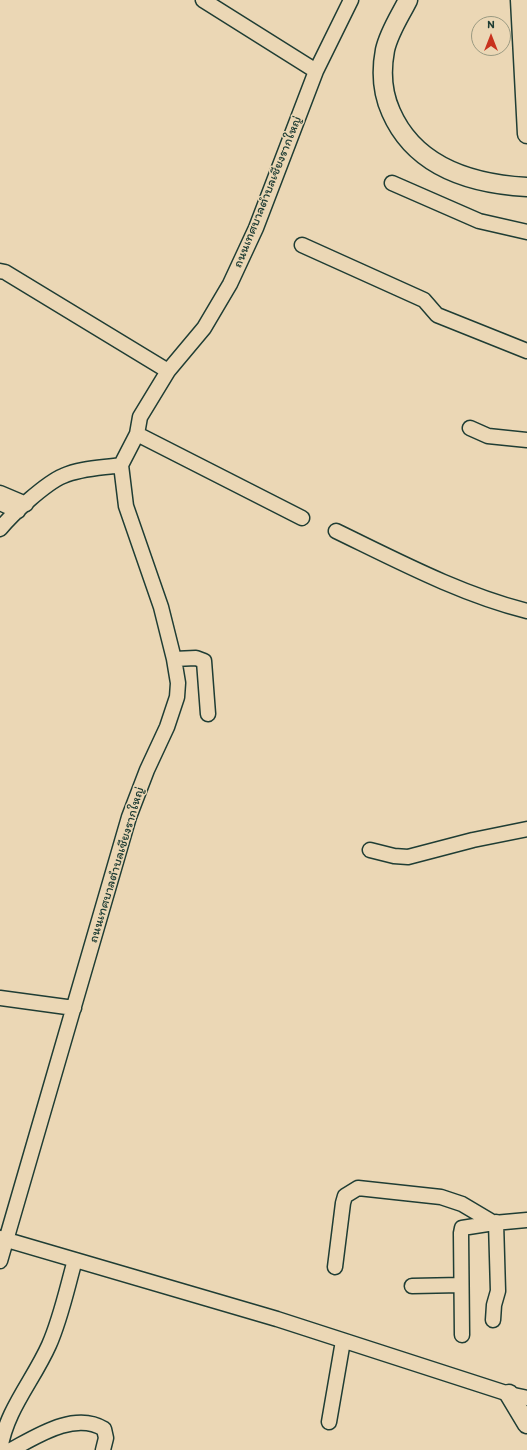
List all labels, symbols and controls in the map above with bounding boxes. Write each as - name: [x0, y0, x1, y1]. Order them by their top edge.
- north arrow: [471, 16, 511, 56]
- text: N: [487, 18, 495, 31]
- street label: ถนนเทศบาลตำบลเชียงรากใหญ่: [230, 114, 306, 270]
- street label: ถนนเทศบาลตำบลเชียงรากใหญ่: [86, 785, 148, 945]

